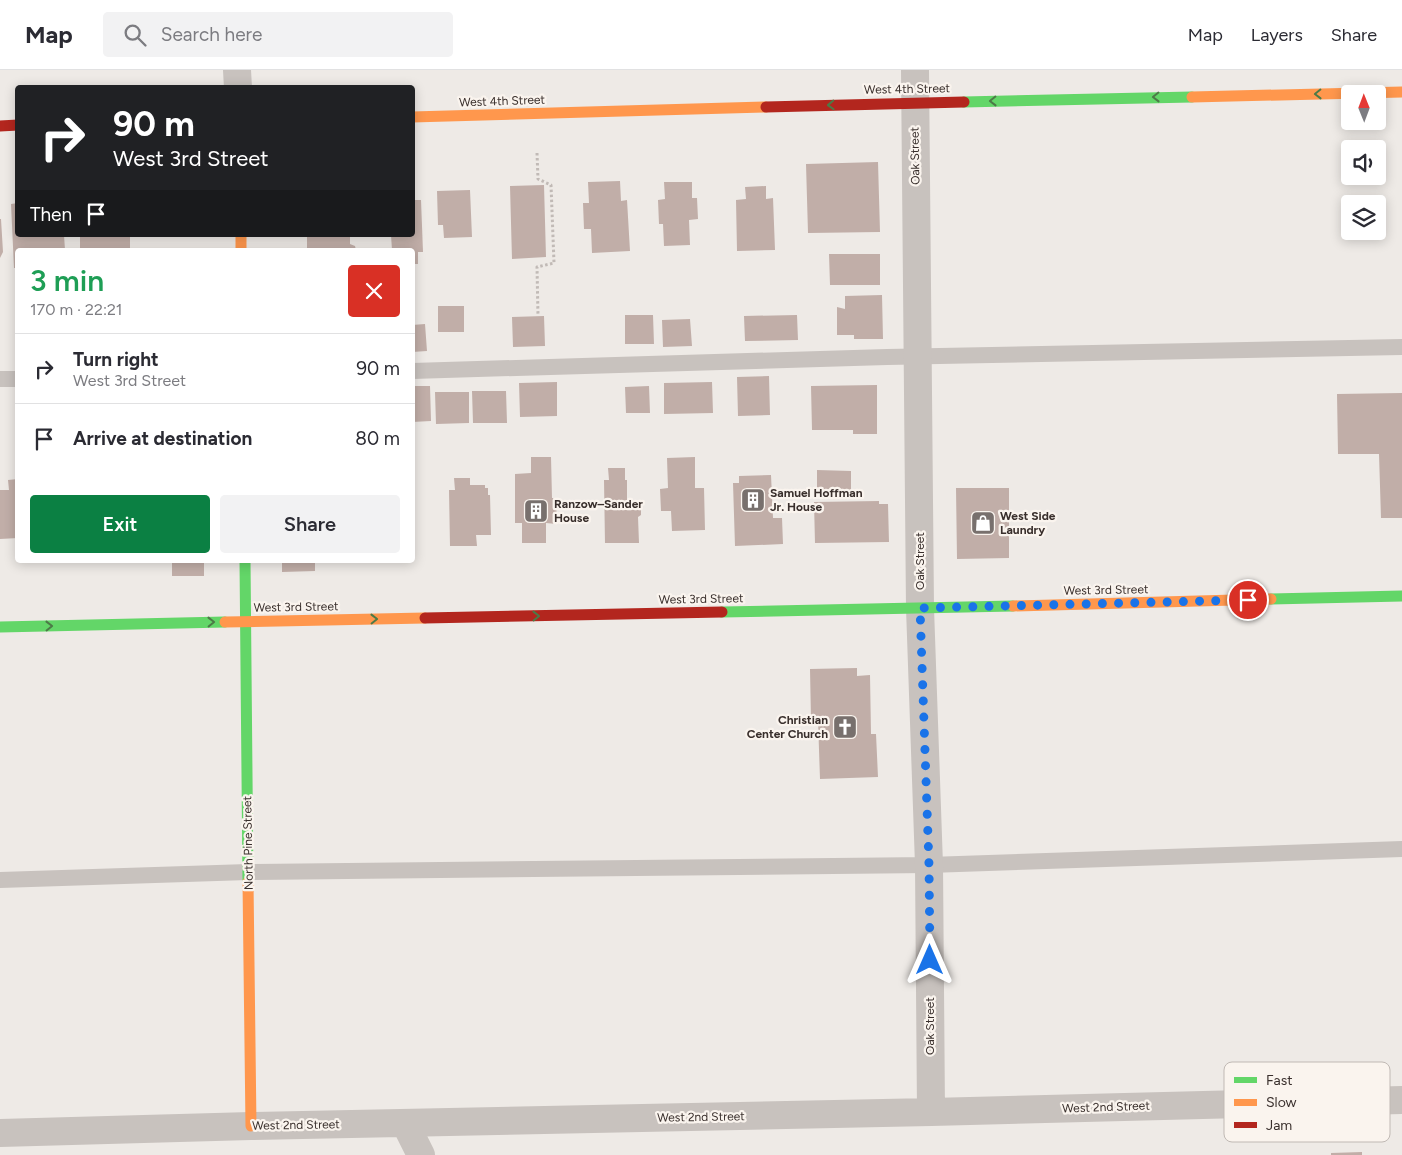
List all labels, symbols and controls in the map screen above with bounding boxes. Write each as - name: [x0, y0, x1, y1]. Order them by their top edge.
- search box: [103, 12, 453, 57]
- text: Map: [25, 20, 73, 49]
- icon: search: [121, 21, 149, 49]
- text: Search here: [161, 23, 262, 46]
- text: Map: [1188, 24, 1223, 46]
- text: Layers: [1251, 24, 1303, 46]
- text: Share: [1331, 24, 1377, 46]
- street label: West 4th Street: [864, 81, 951, 97]
- north arrow: [1341, 85, 1386, 130]
- map controls: [1341, 85, 1386, 240]
- one-way arrow: [1314, 89, 1322, 99]
- street label: West 4th Street: [459, 92, 546, 109]
- one-way arrow: [1152, 92, 1160, 103]
- one-way arrow: [989, 96, 997, 106]
- one-way arrow: [827, 100, 834, 110]
- text: 90 m: [113, 103, 195, 145]
- icon: right: [30, 105, 95, 170]
- street label: Oak Street: [907, 127, 923, 185]
- button: sound: [1341, 140, 1386, 185]
- text: West 3rd Street: [113, 145, 269, 172]
- button: layers: [1341, 195, 1386, 240]
- icon: arrive: [82, 200, 110, 228]
- text: Then: [30, 203, 72, 226]
- text: 3 min: [30, 262, 104, 299]
- button: close: [348, 265, 400, 317]
- text: 170 m · 22:21: [30, 300, 122, 319]
- text: Turn right: [73, 348, 159, 371]
- icon: right: [30, 355, 58, 383]
- text: 90 m: [356, 357, 400, 380]
- text: West 3rd Street: [73, 371, 186, 390]
- icon: arrive: [30, 425, 58, 453]
- text: Arrive at destination: [73, 427, 252, 450]
- text: 80 m: [355, 427, 400, 450]
- place label: Samuel Hoffman Jr. House: [770, 486, 863, 514]
- building icon: Samuel Hoffman Jr. House: [740, 487, 766, 513]
- button: Exit: [30, 495, 210, 553]
- button: Share: [220, 495, 400, 553]
- place label: Ranzow–Sander House: [554, 497, 643, 525]
- building icon: Ranzow–Sander House: [523, 498, 549, 524]
- place label: West Side Laundry: [1000, 509, 1056, 537]
- shop icon: West Side Laundry: [970, 510, 996, 536]
- street label: Oak Street: [913, 532, 927, 590]
- pin: [1227, 579, 1269, 621]
- street label: West 3rd Street: [1063, 582, 1149, 598]
- icon: arrive: [1234, 586, 1262, 614]
- street label: West 3rd Street: [658, 591, 744, 607]
- street label: West 3rd Street: [253, 599, 339, 615]
- one-way arrow: [532, 611, 540, 621]
- one-way arrow: [370, 614, 378, 624]
- one-way arrow: [208, 617, 215, 627]
- one-way arrow: [45, 621, 53, 631]
- place label: Christian Center Church: [747, 713, 828, 741]
- church icon: Christian Center Church: [832, 714, 858, 740]
- street label: North Pine Street: [240, 795, 256, 890]
- position arrow: [903, 933, 955, 985]
- street label: Oak Street: [923, 997, 937, 1055]
- legend: [1224, 1062, 1390, 1142]
- text: Fast: [1266, 1072, 1292, 1089]
- text: Slow: [1266, 1094, 1297, 1111]
- street label: West 2nd Street: [1062, 1098, 1151, 1116]
- street label: West 2nd Street: [657, 1109, 745, 1125]
- street label: West 2nd Street: [252, 1117, 340, 1133]
- text: Jam: [1266, 1117, 1292, 1134]

